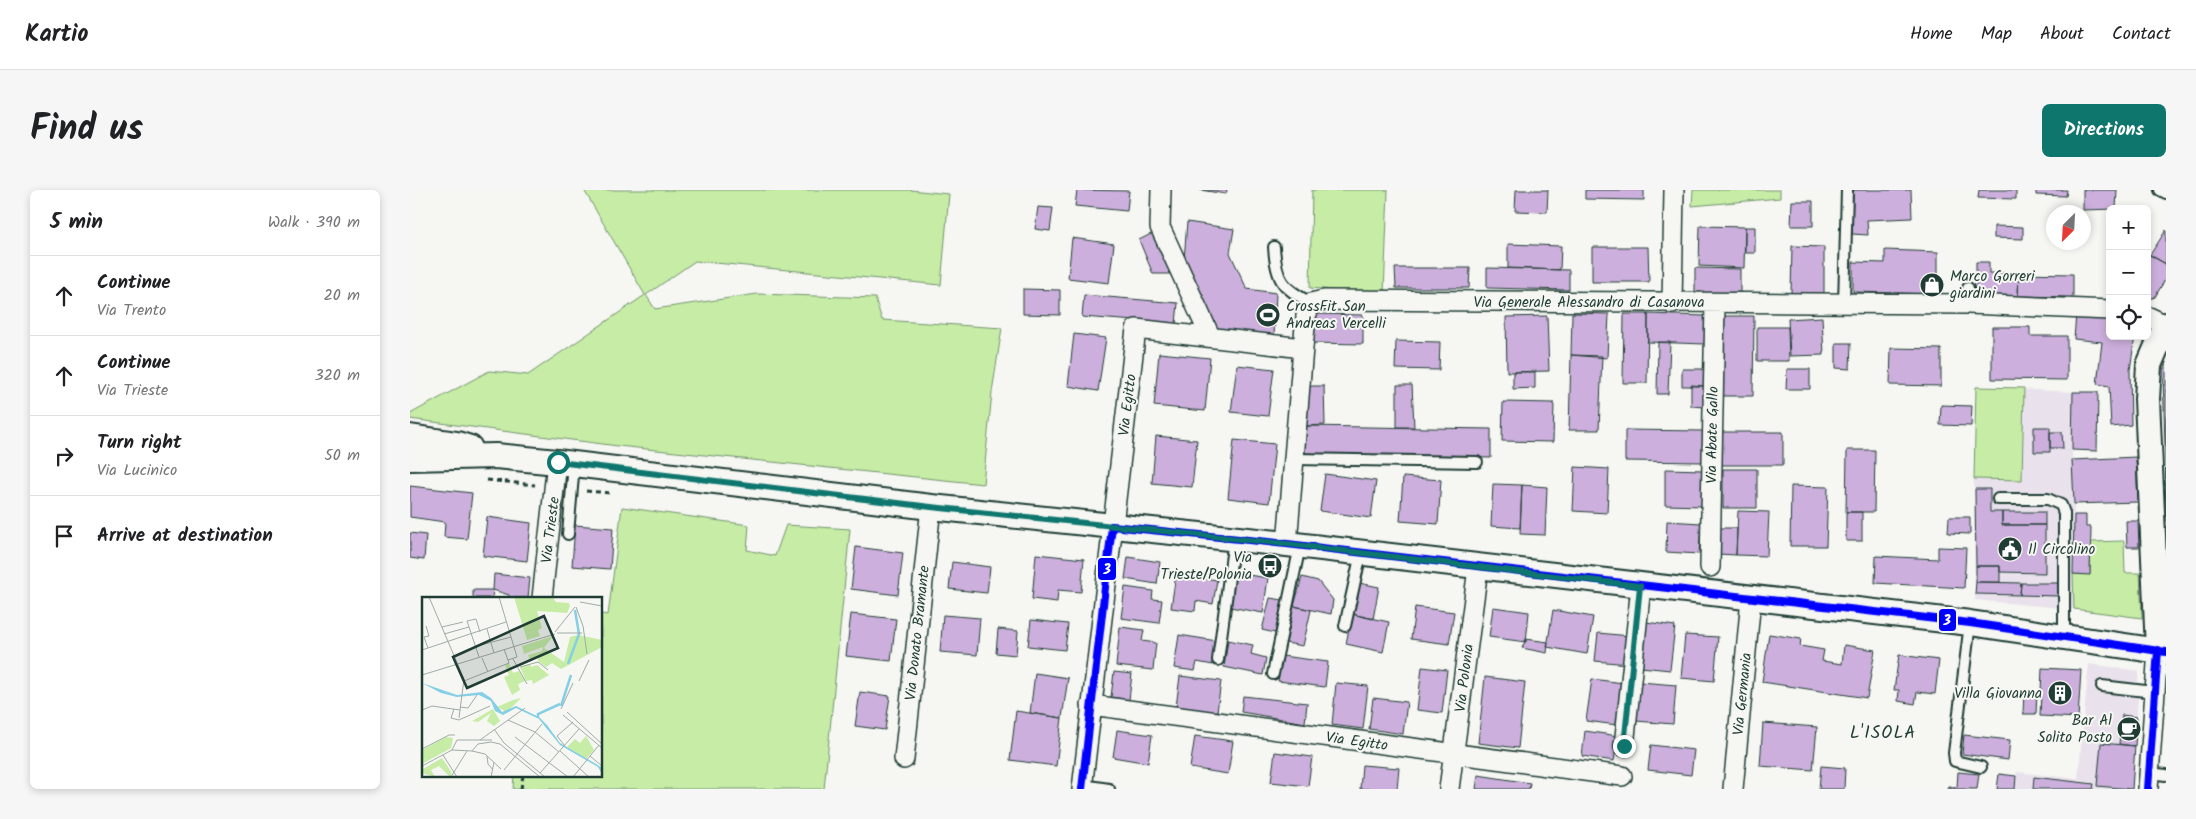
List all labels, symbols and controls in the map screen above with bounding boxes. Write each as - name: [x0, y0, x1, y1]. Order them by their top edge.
- text: Kartio: [25, 15, 88, 54]
- text: Home: [1910, 20, 1953, 49]
- text: Map: [1981, 20, 2012, 49]
- text: About: [2040, 20, 2084, 49]
- text: Contact: [2112, 20, 2171, 49]
- text: Find us: [30, 102, 143, 158]
- button: Directions: [2042, 104, 2166, 157]
- north arrow: [2046, 205, 2091, 250]
- map controls: [2106, 205, 2151, 340]
- button: +: [2106, 205, 2151, 250]
- text: 5 min: [50, 206, 103, 239]
- text: Walk · 390 m: [268, 210, 360, 235]
- button: −: [2106, 250, 2151, 295]
- place label: Marco Gorreri giardini: [1949, 265, 2036, 306]
- text: Continue: [97, 268, 170, 298]
- shop icon: Marco Gorreri giardini: [1919, 272, 1945, 298]
- icon: ahead: [50, 282, 78, 310]
- text: 20 m: [324, 283, 360, 308]
- street label: Via Generale Alessandro di Casanova: [1474, 291, 1705, 315]
- place label: CrossFit San Andreas Vercelli: [1286, 295, 1387, 336]
- button: locate: [2106, 295, 2151, 340]
- text: Via Trento: [97, 298, 166, 323]
- sports icon: CrossFit San Andreas Vercelli: [1255, 302, 1281, 328]
- text: Continue: [97, 348, 170, 378]
- icon: ahead: [50, 362, 78, 390]
- text: 320 m: [314, 363, 360, 388]
- street label: Via Egitto: [1112, 372, 1144, 438]
- text: Via Trieste: [97, 378, 168, 403]
- street label: Via Abate Gallo: [1700, 386, 1726, 484]
- text: Turn right: [97, 428, 182, 458]
- icon: right: [50, 442, 78, 470]
- text: 50 m: [324, 443, 360, 468]
- route start: [547, 451, 570, 474]
- text: Via Lucinico: [97, 458, 177, 483]
- street label: Via Trieste: [535, 495, 567, 565]
- text: Arrive at destination: [97, 521, 273, 551]
- icon: arrive: [50, 522, 78, 550]
- public building icon: Il Circolino: [1997, 536, 2023, 562]
- place label: Il Circolino: [2028, 538, 2096, 562]
- place label: Via Trieste/Polonia: [1160, 546, 1252, 587]
- bus stop icon: Via Trieste/Polonia: [1257, 553, 1283, 579]
- line badge: 3: [1097, 557, 1117, 581]
- text: 3: [1102, 559, 1111, 581]
- street label: Via Donato Bramante: [899, 564, 937, 702]
- inset map: [422, 597, 602, 776]
- line badge: 3: [1938, 608, 1957, 632]
- text: 3: [1942, 610, 1951, 632]
- street label: Via Polonia: [1449, 643, 1481, 714]
- street label: Via Germania: [1727, 652, 1759, 737]
- building icon: Villa Giovanna: [2047, 680, 2073, 706]
- place label: Villa Giovanna: [1954, 682, 2042, 706]
- place label: Bar Al Solito Posto: [2037, 709, 2112, 750]
- cafe icon: Bar Al Solito Posto: [2116, 716, 2142, 742]
- district label: L'ISOLA: [1850, 719, 1916, 748]
- street label: Via Egitto: [1324, 726, 1390, 758]
- route end: [1613, 735, 1636, 758]

